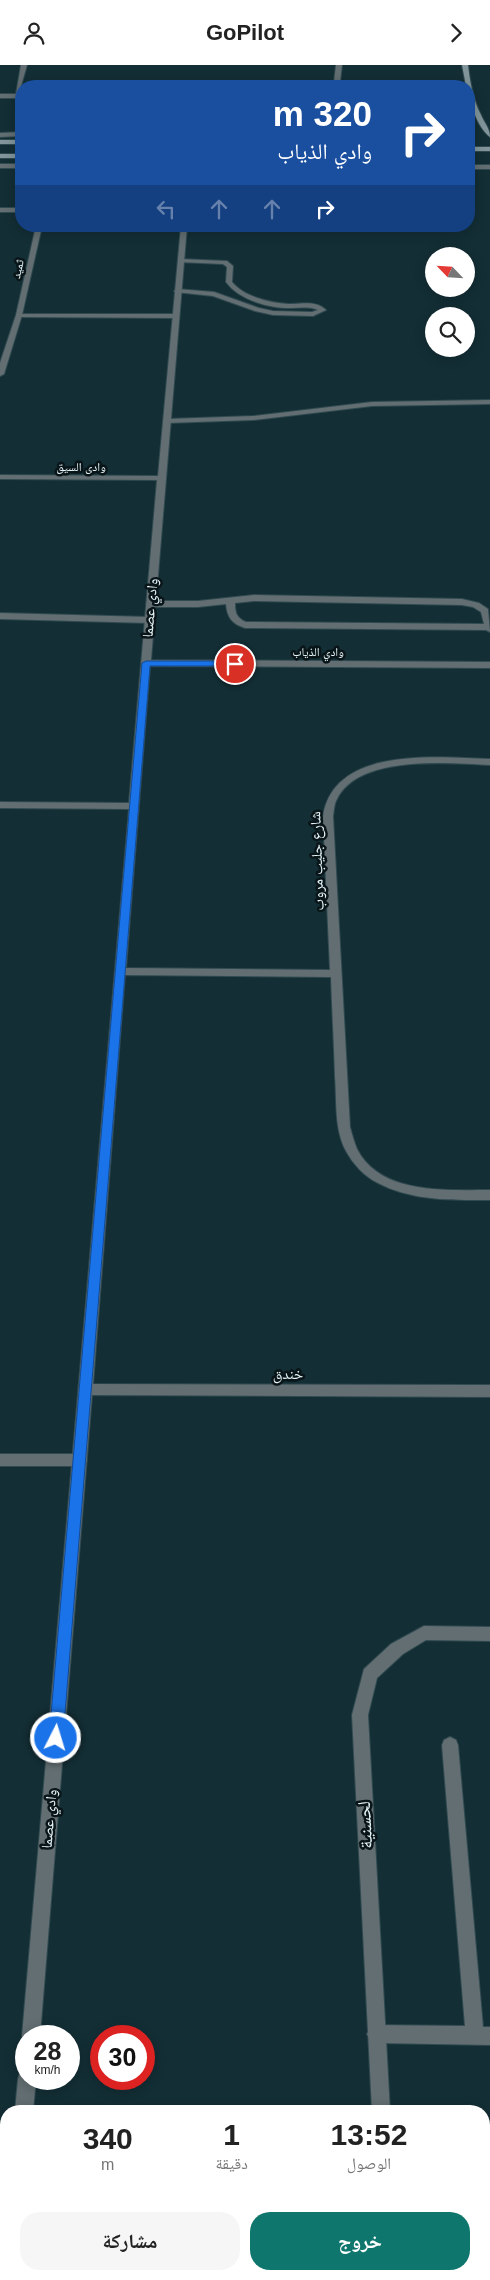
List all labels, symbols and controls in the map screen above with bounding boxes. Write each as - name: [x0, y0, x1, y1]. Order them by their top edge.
- icon: person: [20, 19, 48, 47]
- icon: forward: [442, 19, 470, 47]
- text: GoPilot: [206, 20, 284, 45]
- text: 320 m: [273, 94, 372, 133]
- icon: right: [390, 100, 455, 165]
- text: وادي الذياب: [277, 139, 372, 164]
- icon: left: [152, 195, 180, 223]
- icon: ahead: [205, 195, 233, 223]
- icon: ahead: [258, 195, 286, 223]
- icon: right: [311, 195, 339, 223]
- north arrow: [425, 247, 475, 297]
- map controls: [425, 247, 475, 357]
- street label: ثميد: [9, 257, 27, 280]
- button: search: [425, 307, 475, 357]
- street label: وادى السيق: [56, 460, 106, 474]
- street label: وادي عصما: [138, 578, 164, 639]
- pin: [214, 643, 256, 685]
- street label: وادي الذياب: [292, 645, 344, 662]
- icon: arrive: [221, 650, 249, 678]
- street label: شارع جليب مروب: [306, 811, 329, 911]
- street label: خندق: [273, 1365, 304, 1384]
- position arrow: [29, 1711, 81, 1763]
- street label: وادي عصما: [37, 1789, 63, 1850]
- street label: لحسنية: [354, 1801, 377, 1849]
- speed limit sign: 30: [90, 2025, 155, 2090]
- text: 28: [34, 2037, 61, 2065]
- text: km/h: [34, 2063, 61, 2077]
- text: 1: [223, 2118, 240, 2151]
- text: 13:52: [331, 2118, 407, 2151]
- text: 340: [83, 2122, 133, 2155]
- text: دقيقة: [215, 2155, 248, 2172]
- text: الوصول: [347, 2155, 391, 2172]
- text: m: [101, 2156, 114, 2173]
- button: مشاركة: [20, 2212, 240, 2270]
- button: خروج: [250, 2212, 470, 2270]

